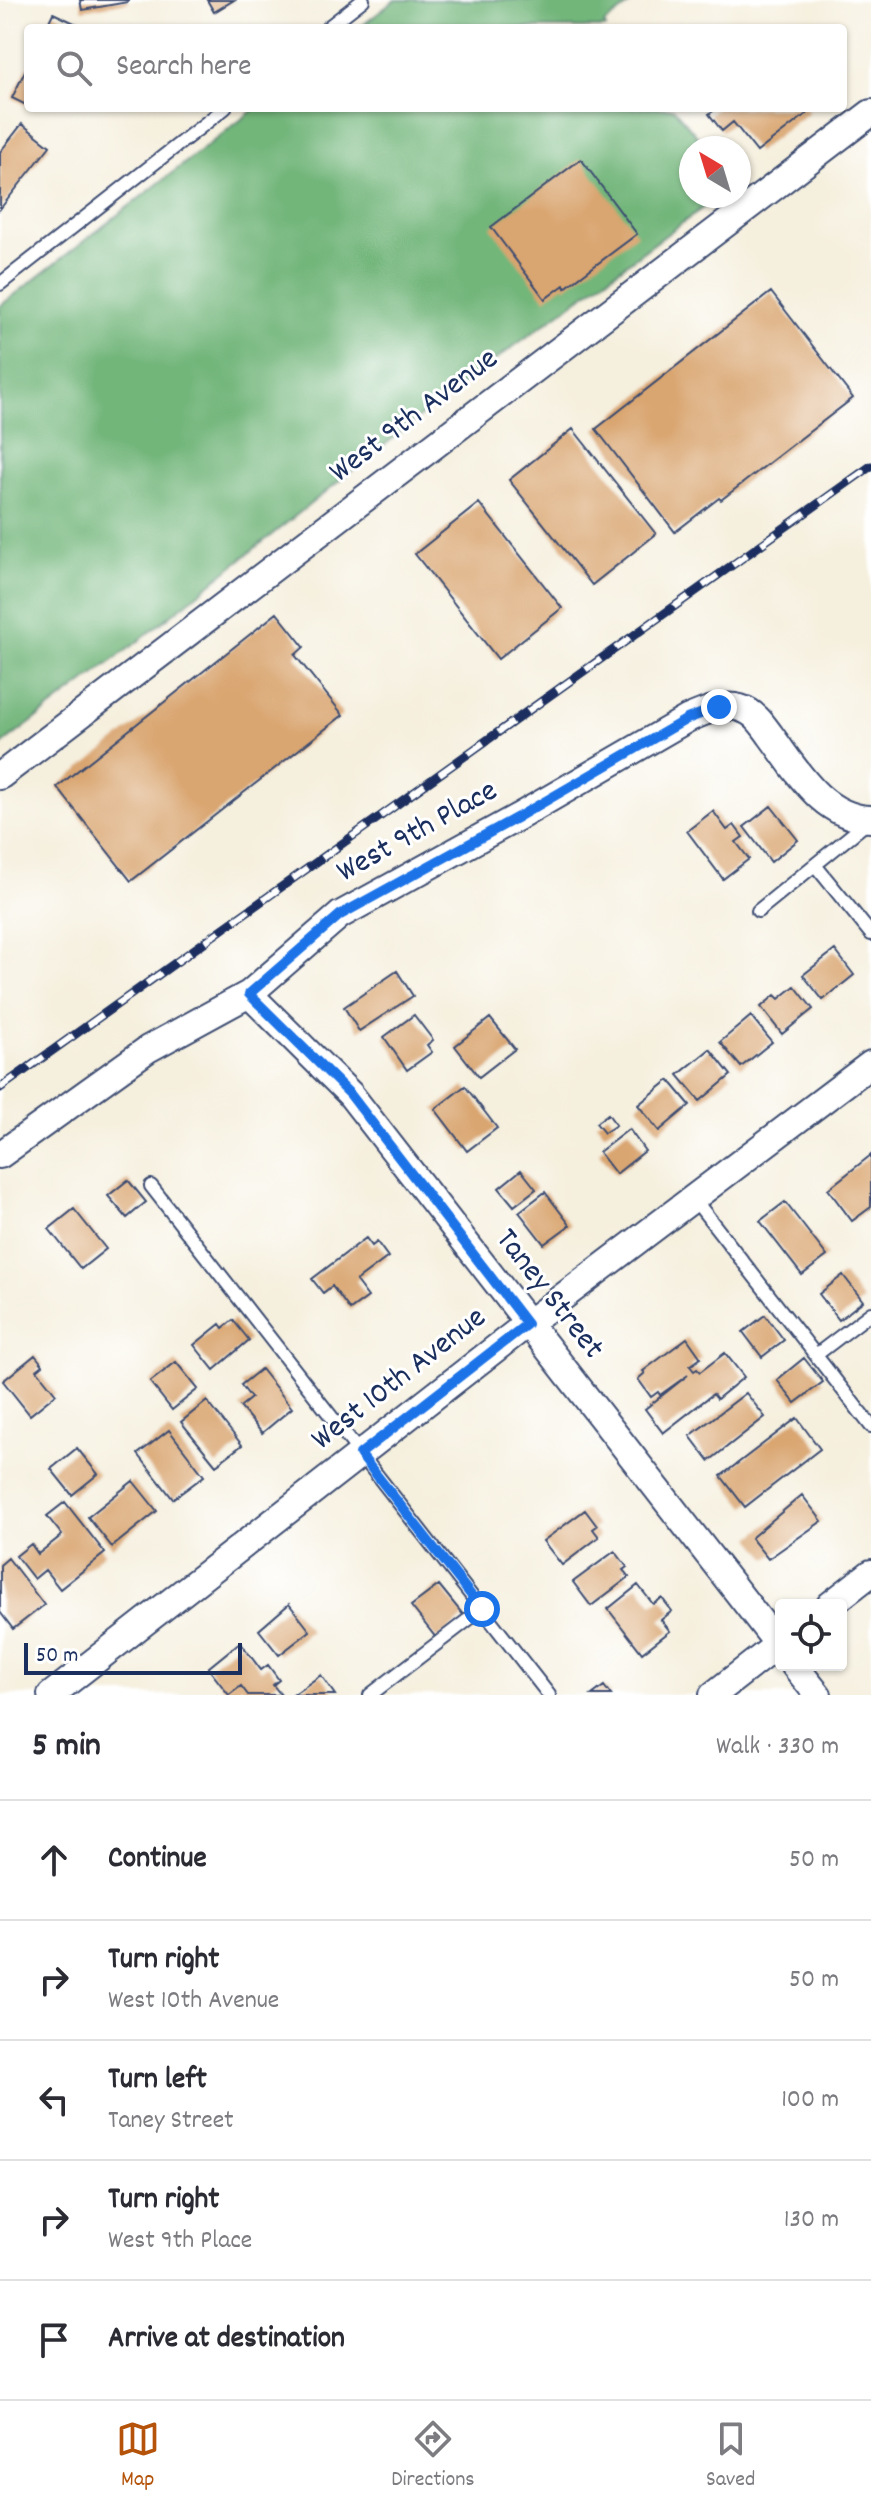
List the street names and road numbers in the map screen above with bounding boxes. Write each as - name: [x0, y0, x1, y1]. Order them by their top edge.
- street label: West 9th Avenue: [321, 338, 509, 496]
- street label: West 9th Place: [329, 770, 507, 896]
- street label: Taney Street: [482, 1220, 614, 1370]
- street label: West 10th Avenue: [303, 1297, 497, 1463]

